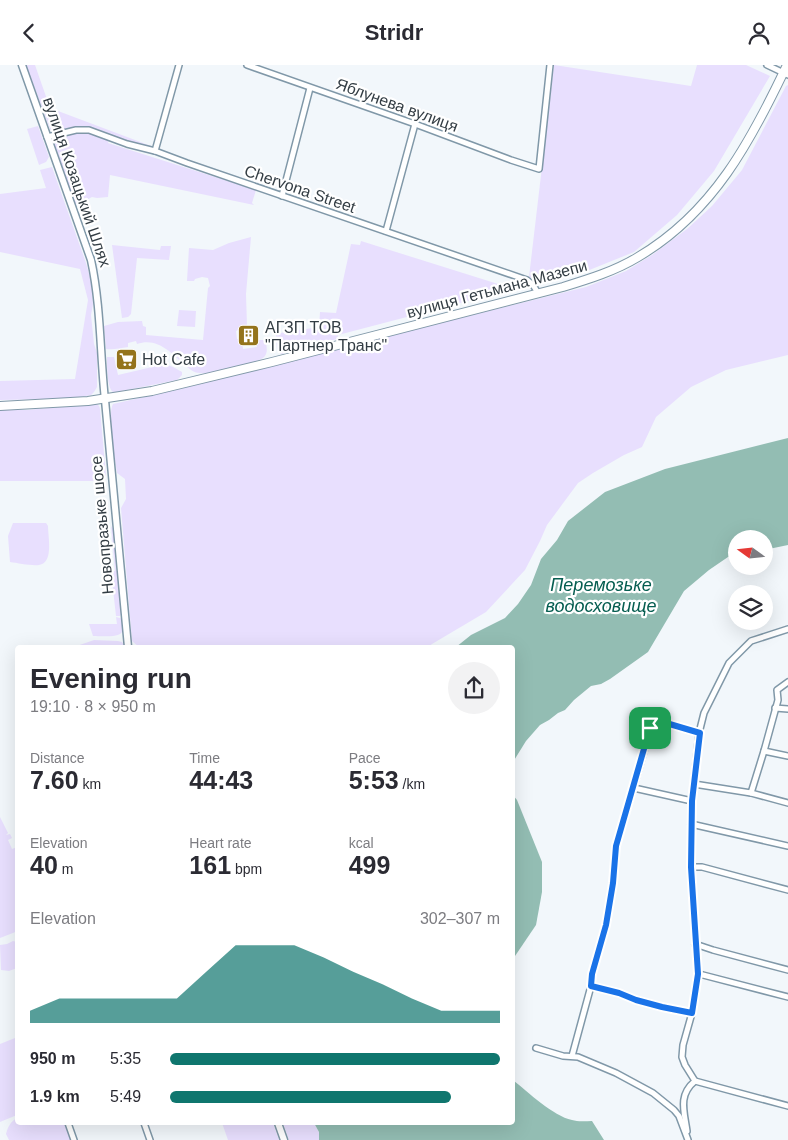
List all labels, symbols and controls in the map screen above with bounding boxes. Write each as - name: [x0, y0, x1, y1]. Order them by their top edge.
- icon: back: [15, 19, 43, 47]
- icon: person: [745, 19, 773, 47]
- text: Stridr: [365, 20, 423, 45]
- street label: Яблунева вулиця: [334, 75, 460, 135]
- street label: вулиця Козацький Шлях: [40, 95, 114, 269]
- street label: Chervona Street: [242, 162, 358, 216]
- street label: вулиця Гетьмана Мазепи: [405, 257, 589, 321]
- place label: АГЗП ТОВ "Партнер Транс": [265, 319, 387, 354]
- building icon: АГЗП ТОВ "Партнер Транс": [237, 324, 261, 348]
- supermarket icon: Hot Cafe: [114, 347, 138, 371]
- place label: Hot Cafe: [142, 351, 205, 368]
- street label: Новопразьке шосе: [87, 455, 117, 595]
- north arrow: [728, 530, 772, 575]
- map controls: [728, 530, 773, 630]
- water label: Перемозьке водосховище: [545, 575, 657, 616]
- button: layers: [728, 585, 773, 630]
- button: share: [448, 662, 500, 714]
- text: Evening run: [30, 663, 192, 694]
- text: 19:10 · 8 × 950 m: [30, 698, 156, 715]
- pin: [629, 707, 671, 749]
- icon: arrive: [636, 714, 664, 742]
- text: Distance: [30, 750, 84, 766]
- text: Time: [189, 750, 220, 766]
- text: Pace: [349, 750, 381, 766]
- text: 7.60: [30, 766, 79, 794]
- text: 44:43: [189, 766, 253, 794]
- text: 5:53: [349, 766, 399, 794]
- text: km: [79, 776, 101, 792]
- text: /km: [399, 776, 425, 792]
- text: Elevation: [30, 835, 88, 851]
- text: Heart rate: [189, 835, 252, 851]
- text: kcal: [349, 835, 374, 851]
- text: 40: [30, 851, 58, 879]
- text: 161: [189, 851, 231, 879]
- text: 499: [349, 851, 390, 879]
- text: m: [58, 861, 73, 877]
- text: bpm: [231, 861, 262, 877]
- text: Elevation: [30, 910, 96, 927]
- text: 302–307 m: [420, 910, 500, 927]
- text: 950 m: [30, 1050, 75, 1067]
- text: 5:35: [110, 1050, 141, 1067]
- text: 1.9 km: [30, 1088, 80, 1105]
- text: 5:49: [110, 1088, 141, 1105]

